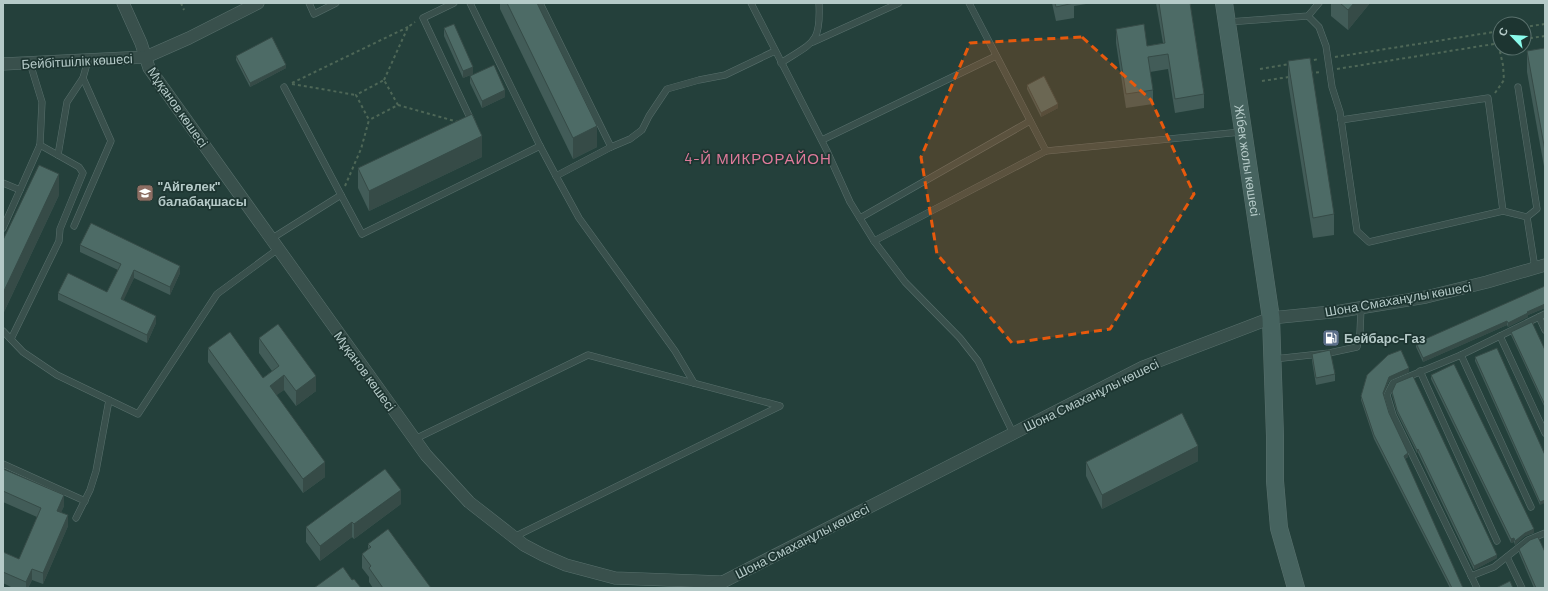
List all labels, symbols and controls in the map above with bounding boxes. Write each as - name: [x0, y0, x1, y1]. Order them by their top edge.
- north arrow: [1492, 16, 1532, 56]
- text: С: [1495, 25, 1510, 38]
- street label: Бейбітшілік көшесі: [21, 50, 133, 72]
- street label: Мұқанов көшесі: [144, 64, 212, 150]
- street label: Жібек жолы көшесі: [1231, 103, 1264, 217]
- district label: 4-Й МИКРОРАЙОН: [684, 149, 832, 167]
- place label: "Айгөлек" балабақшасы: [158, 178, 247, 209]
- school or university icon: "Айгөлек" балабақшасы: [135, 183, 155, 203]
- street label: Шона Смаханұлы көшесі: [1324, 278, 1473, 320]
- street label: Мұқанов көшесі: [331, 328, 399, 414]
- fuel station icon: Бейбарс-Газ: [1321, 328, 1341, 348]
- place label: Бейбарс-Газ: [1344, 330, 1426, 346]
- street label: Шона Смаханұлы көшесі: [1021, 355, 1161, 435]
- street label: Шона Смаханұлы көшесі: [732, 500, 872, 582]

